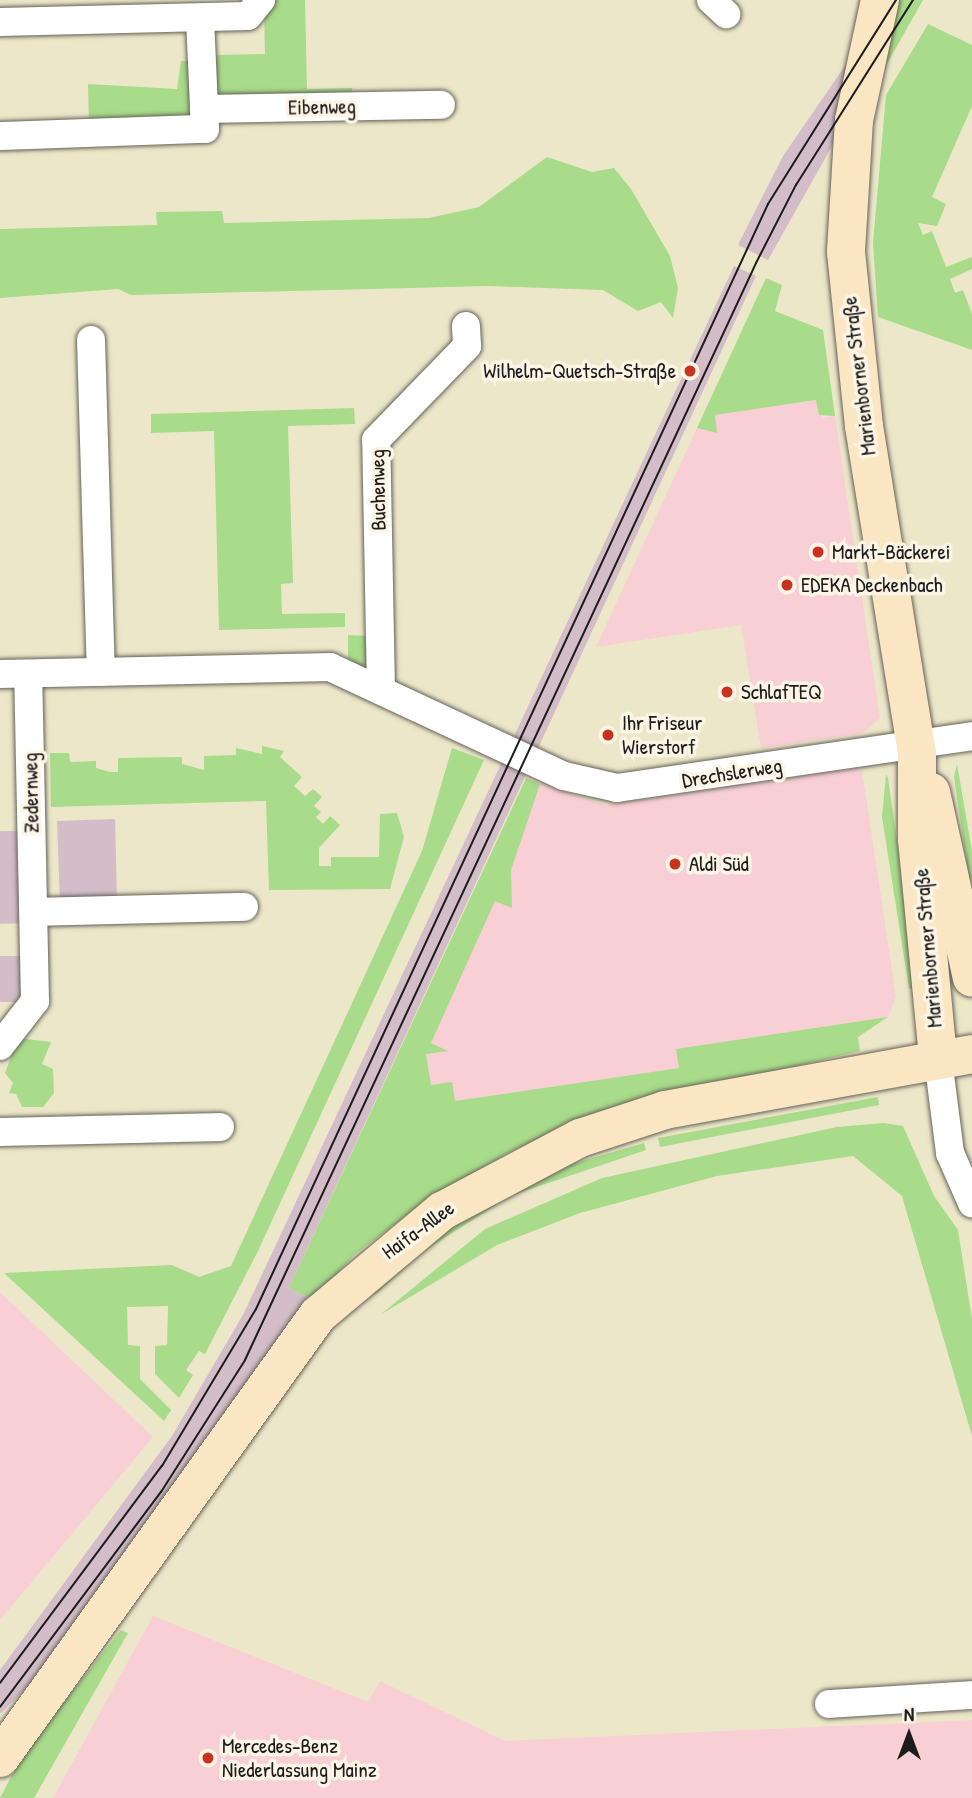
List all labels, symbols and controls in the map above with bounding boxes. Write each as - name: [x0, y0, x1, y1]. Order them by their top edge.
- street label: Eibenweg: [288, 94, 356, 120]
- street label: Marienborner Straße: [837, 295, 881, 457]
- place label: Wilhelm-Quetsch-Straße: [483, 358, 676, 384]
- marker: Wilhelm-Quetsch-Straße: [682, 363, 698, 379]
- street label: Buchenweg: [365, 449, 391, 531]
- place label: Markt-Bäckerei: [832, 539, 950, 565]
- marker: Markt-Bäckerei: [810, 544, 826, 560]
- place label: EDEKA Deckenbach: [801, 572, 942, 598]
- marker: EDEKA Deckenbach: [779, 577, 795, 593]
- place label: SchlafTEQ: [741, 679, 822, 705]
- marker: SchlafTEQ: [719, 684, 735, 700]
- place label: Ihr Friseur Wierstorf: [622, 710, 702, 760]
- marker: Ihr Friseur Wierstorf: [600, 727, 616, 743]
- street label: Zedernweg: [18, 753, 44, 833]
- street label: Drechslerweg: [680, 753, 784, 793]
- place label: Aldi Süd: [689, 851, 749, 877]
- marker: Aldi Süd: [667, 856, 683, 872]
- street label: Marienborner Straße: [908, 867, 948, 1029]
- street label: Haifa-Allee: [377, 1195, 459, 1265]
- north arrow: [874, 1700, 944, 1770]
- text: N: [904, 1701, 914, 1727]
- place label: Mercedes-Benz Niederlassung Mainz: [222, 1733, 377, 1783]
- marker: Mercedes-Benz Niederlassung Mainz: [200, 1750, 216, 1766]

